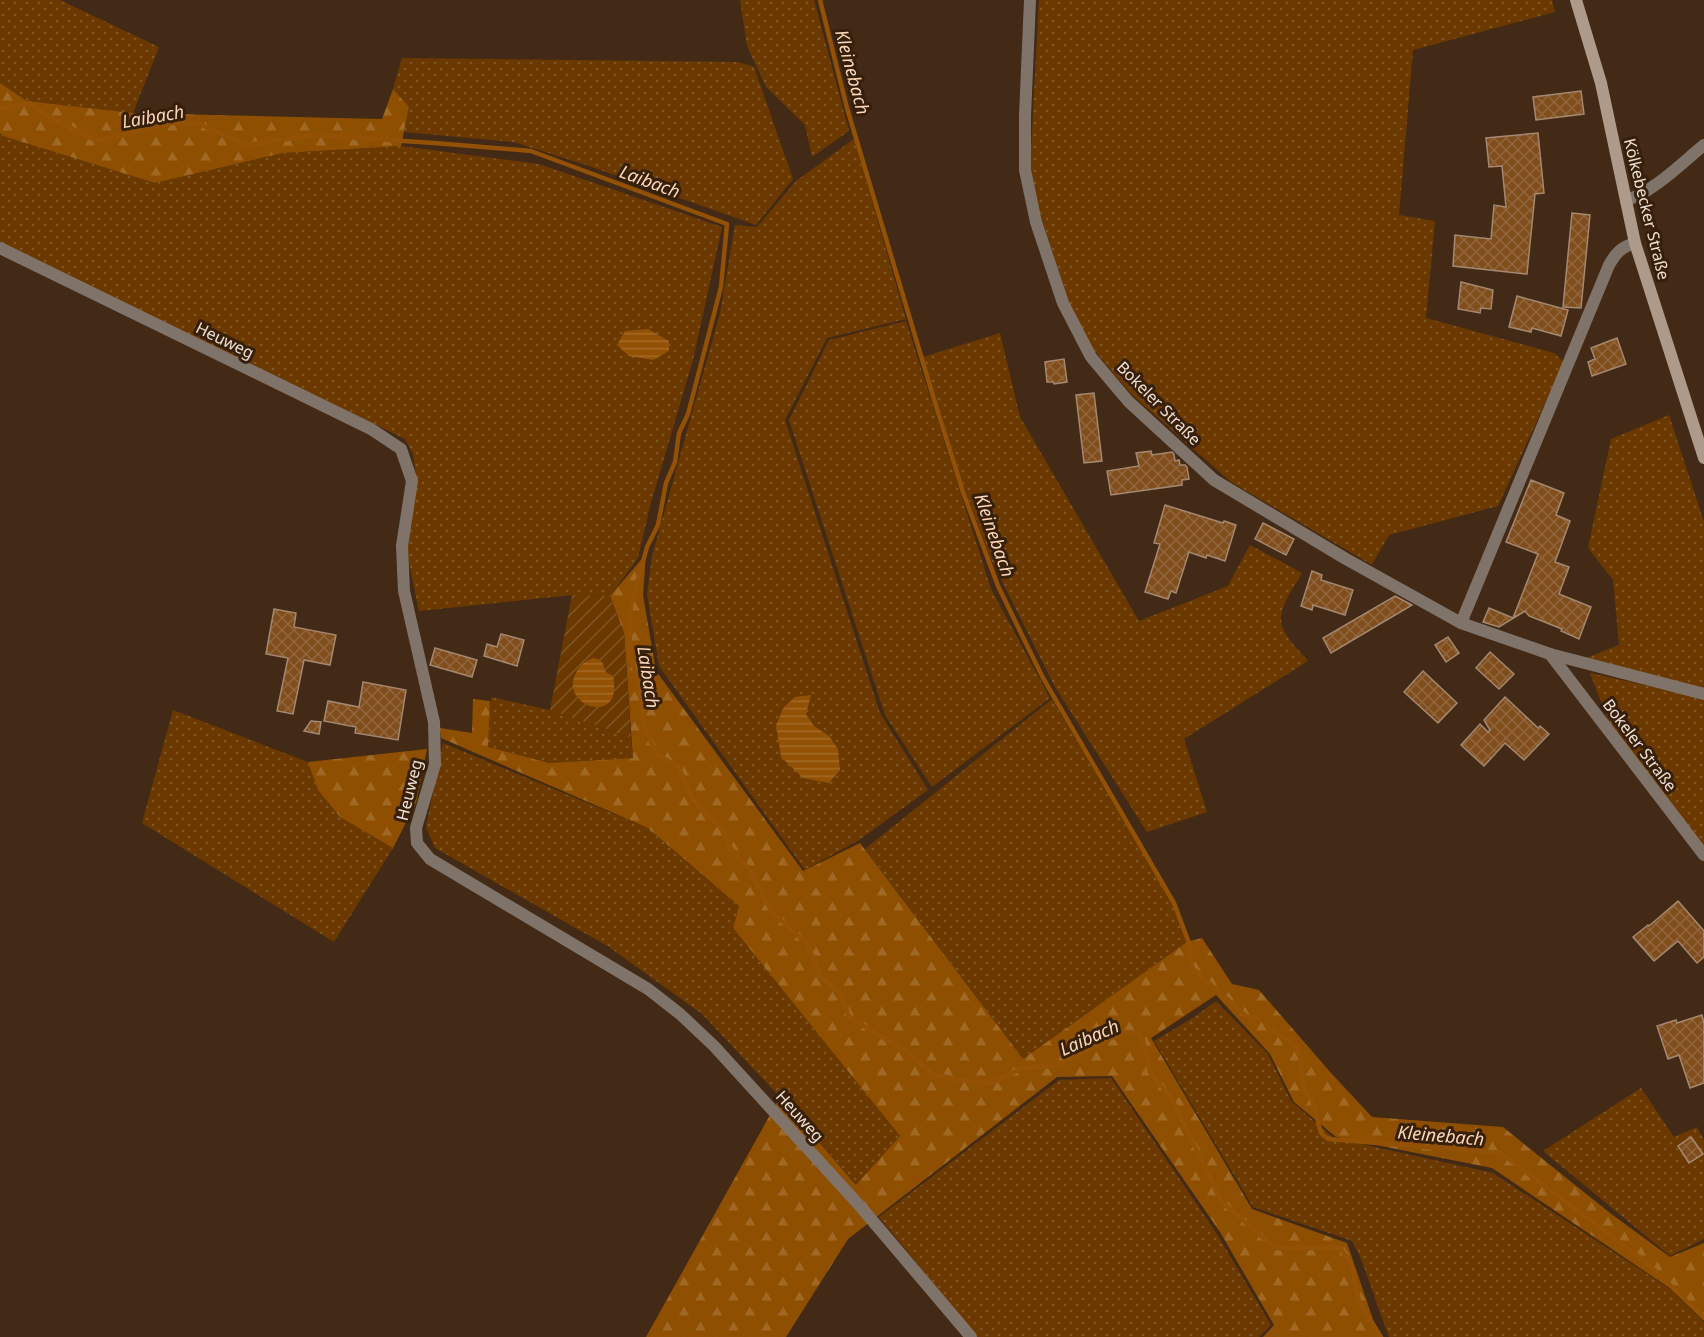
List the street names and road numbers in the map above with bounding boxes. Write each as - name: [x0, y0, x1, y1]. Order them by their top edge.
- street label: Kölkebecker Straße: [1619, 136, 1675, 282]
- street label: Heuweg: [192, 316, 258, 364]
- street label: Bokeler Straße: [1112, 356, 1206, 450]
- street label: Bokeler Straße: [1598, 694, 1682, 796]
- street label: Heuweg: [391, 757, 427, 823]
- street label: Heuweg: [771, 1086, 829, 1146]

